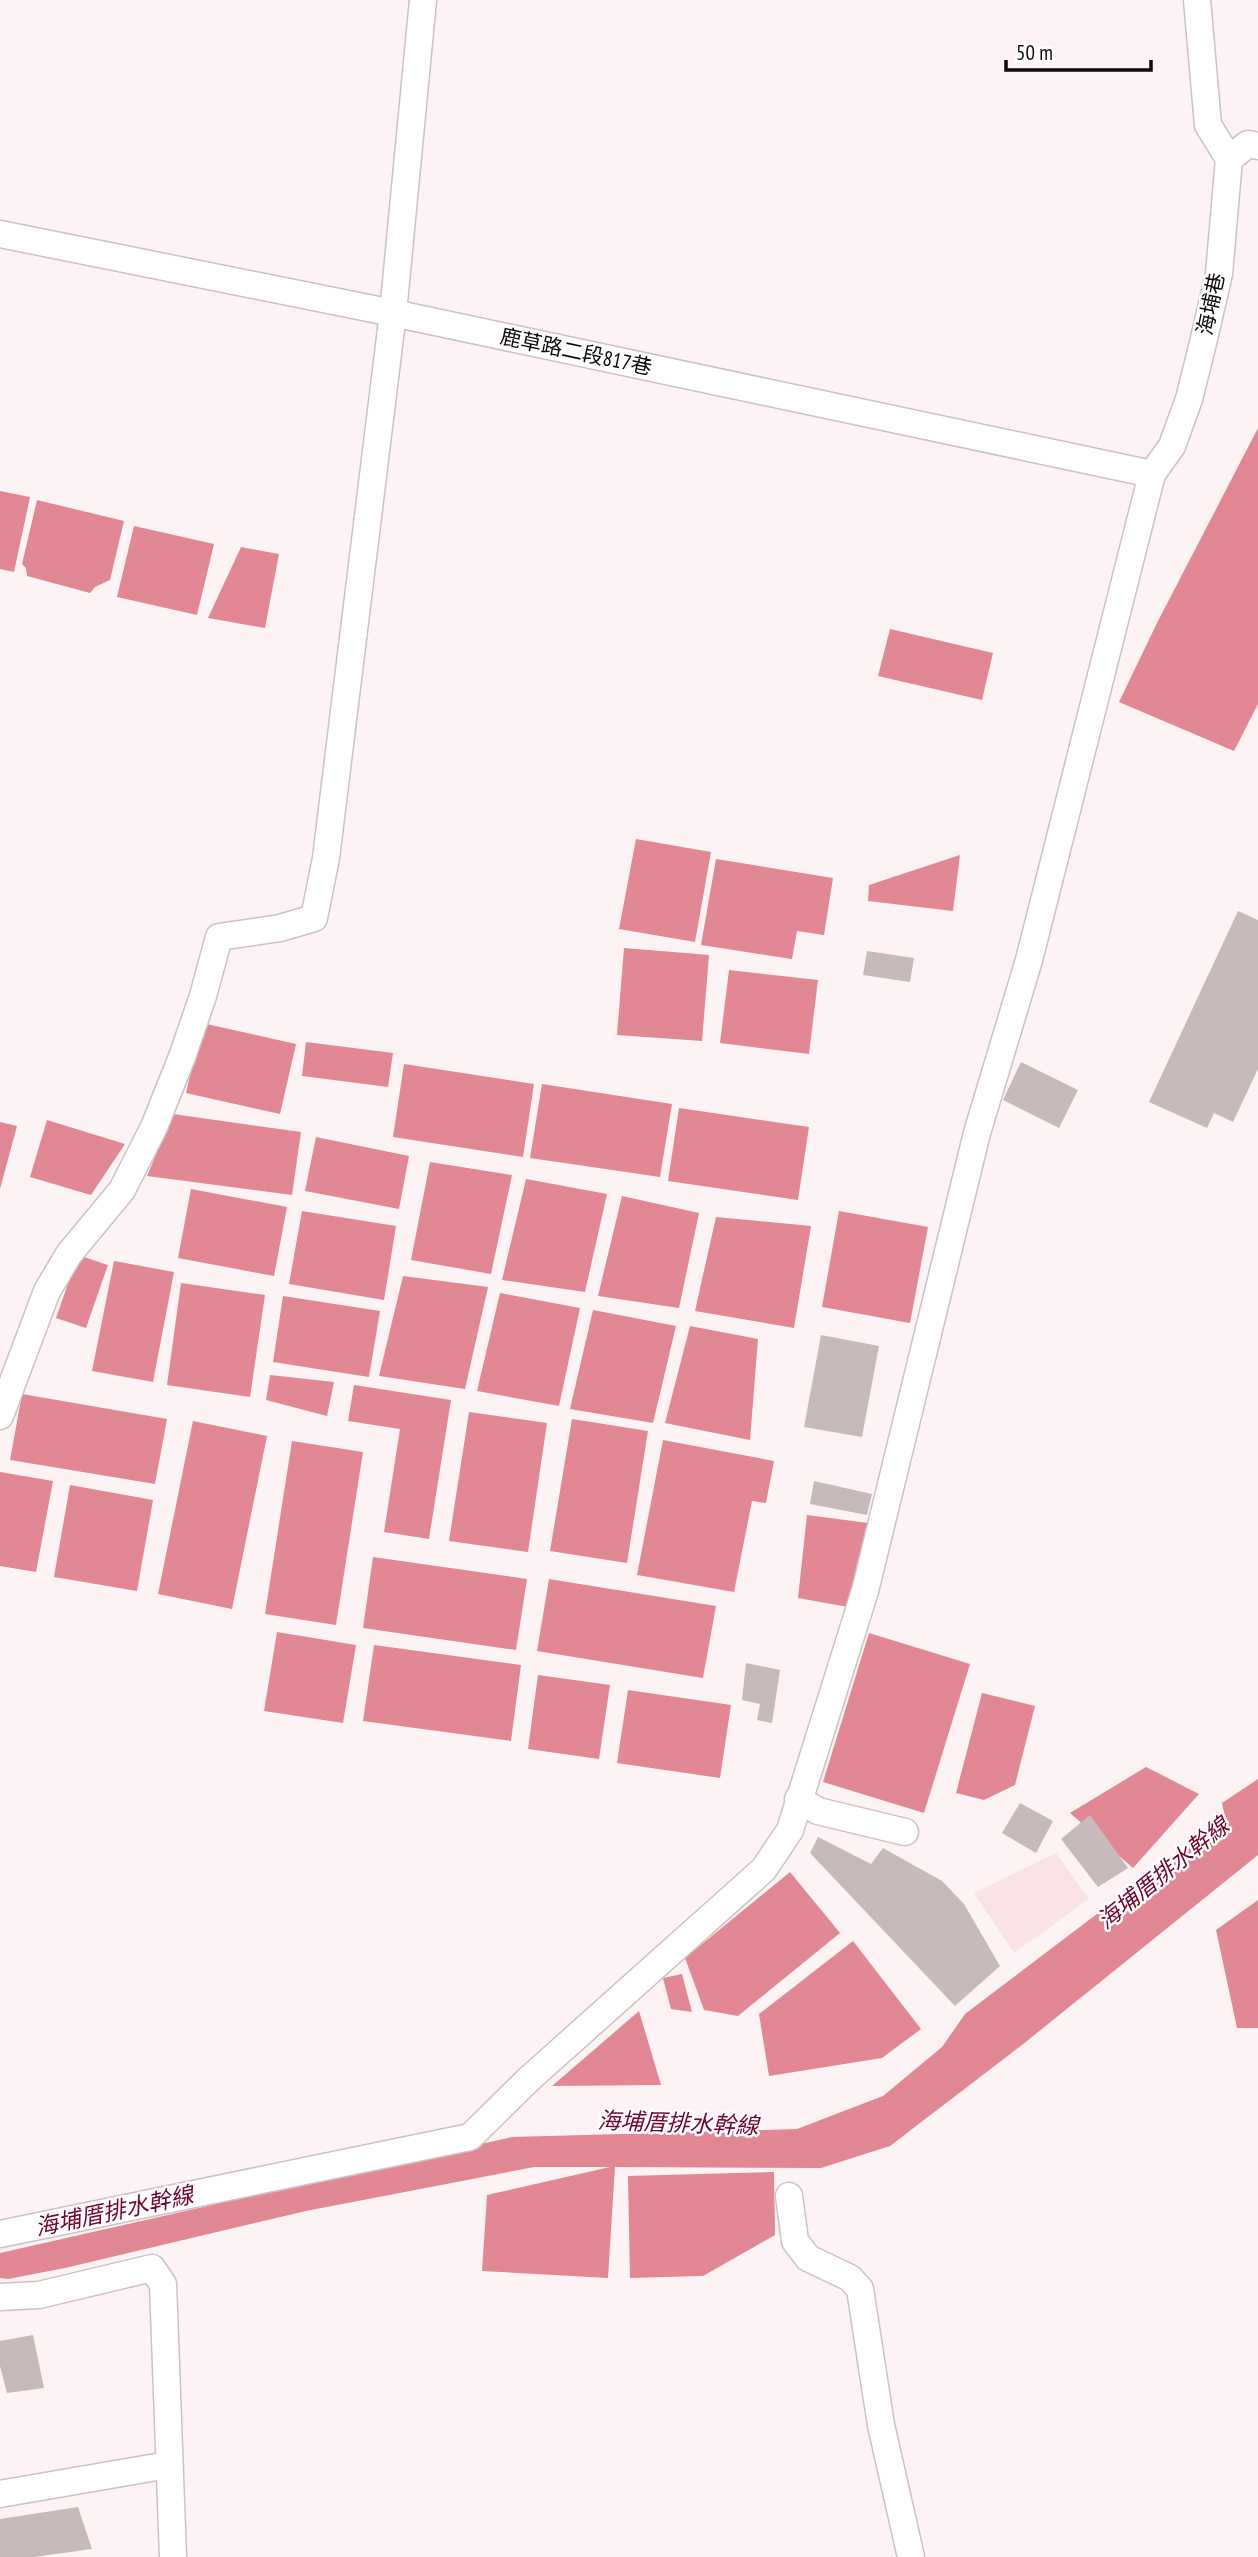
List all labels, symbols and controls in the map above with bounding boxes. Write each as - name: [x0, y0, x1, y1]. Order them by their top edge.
- scale bar: [1006, 28, 1151, 72]
- text: 50 m: [1016, 39, 1053, 66]
- street label: 海埔巷: [1191, 270, 1230, 338]
- street label: 鹿草路二段817巷: [498, 322, 654, 381]
- water label: 海埔厝排水幹線: [1091, 1809, 1237, 1935]
- water label: 海埔厝排水幹線: [597, 2105, 762, 2140]
- water label: 海埔厝排水幹線: [32, 2179, 199, 2241]

